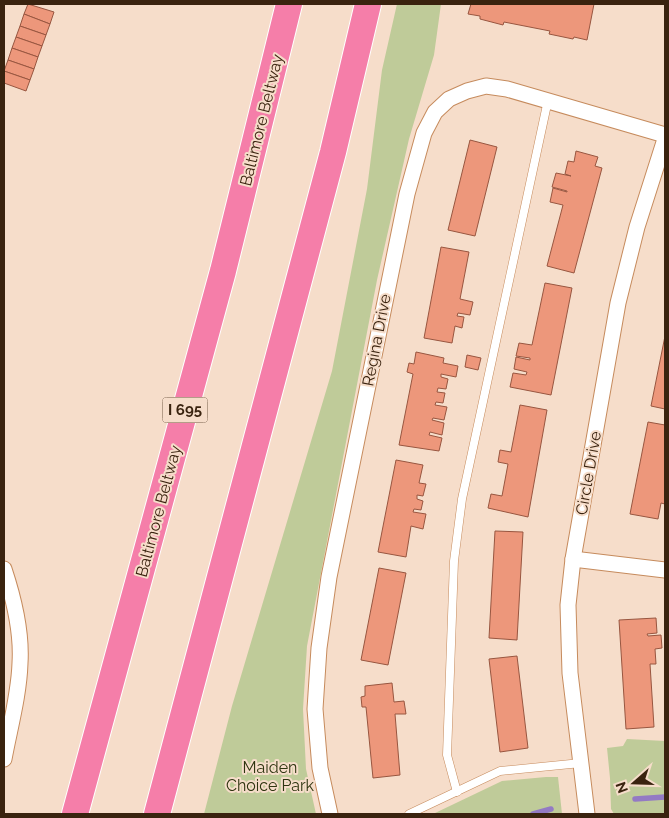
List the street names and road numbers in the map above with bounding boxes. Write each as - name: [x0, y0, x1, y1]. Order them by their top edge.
- street label: Baltimore Beltway: [236, 52, 287, 188]
- street label: Regina Drive: [358, 293, 395, 388]
- road number: I 695: [162, 398, 208, 422]
- street label: Circle Drive: [572, 430, 605, 516]
- street label: Baltimore Beltway: [132, 443, 185, 579]

